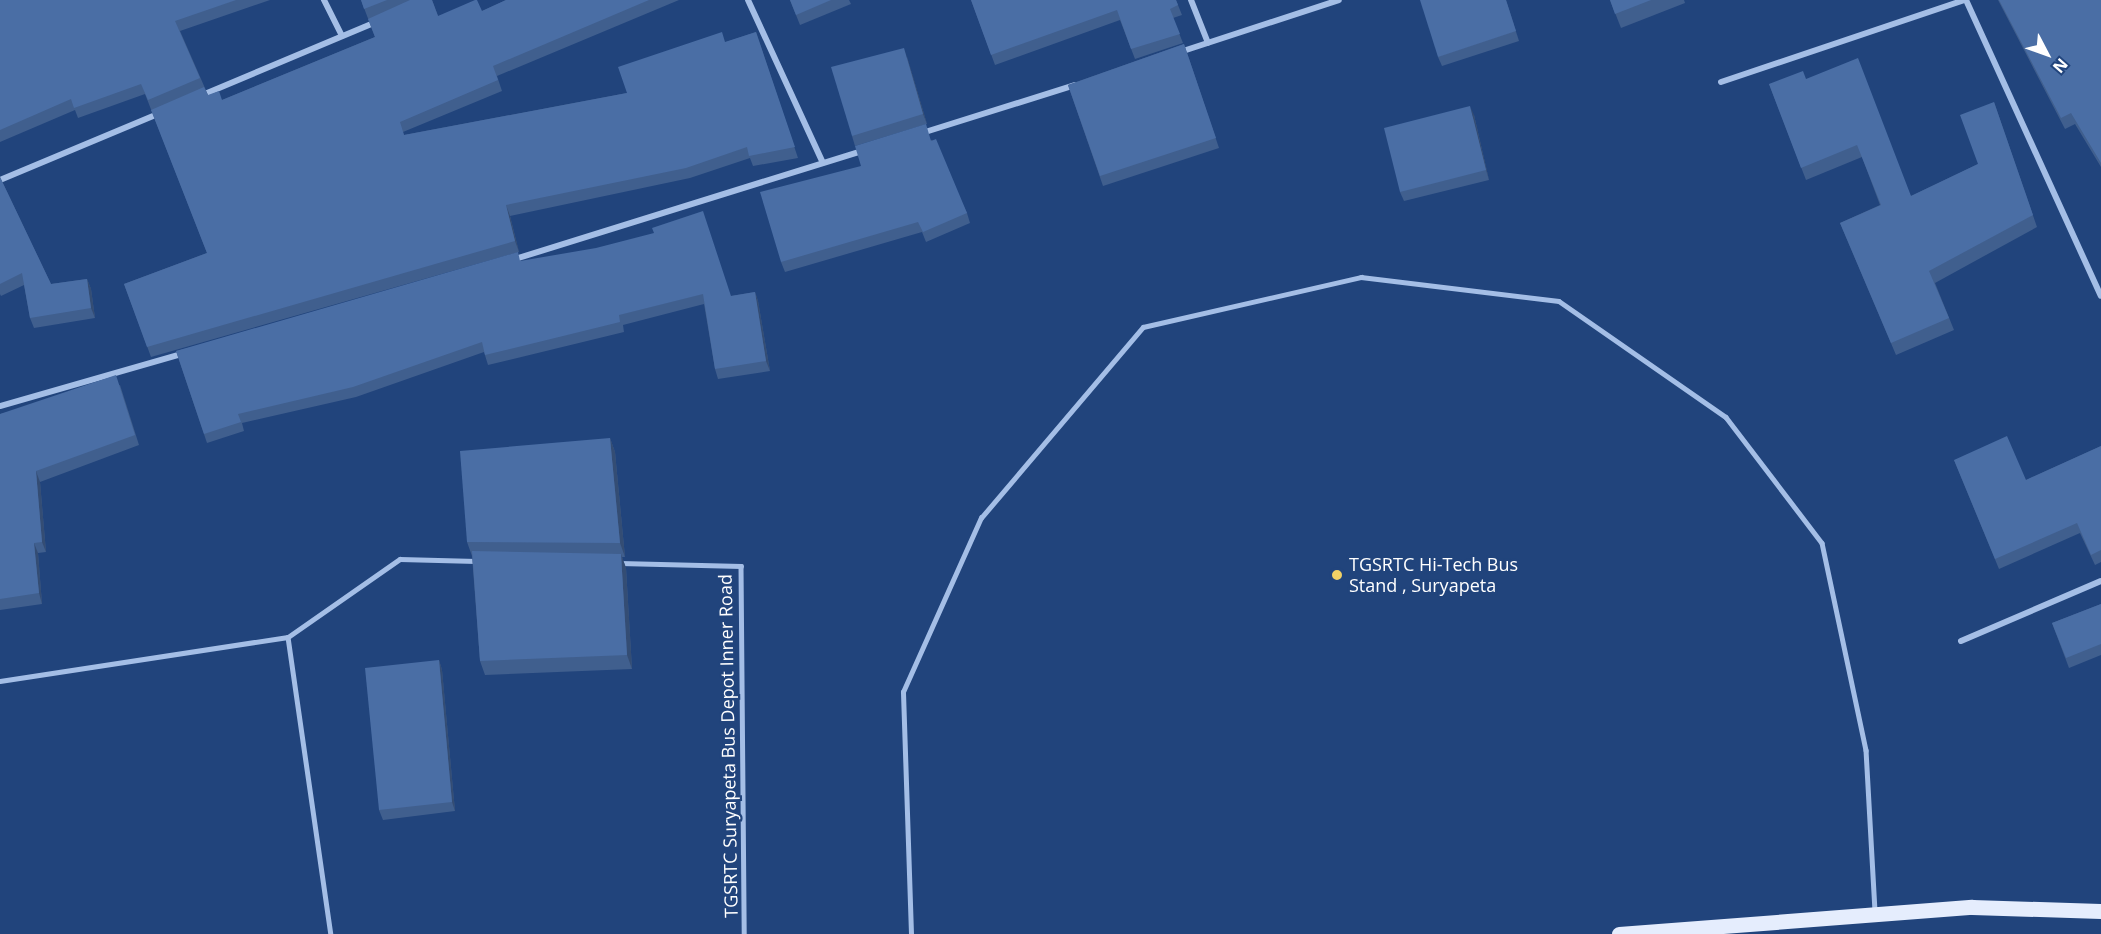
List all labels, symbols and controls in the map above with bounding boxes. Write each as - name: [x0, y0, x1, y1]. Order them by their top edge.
- north arrow: [2017, 24, 2077, 84]
- text: N: [2048, 54, 2073, 78]
- place label: TGSRTC Hi-Tech Bus Stand , Suryapeta: [1349, 554, 1518, 596]
- marker: TGSRTC Hi-Tech Bus Stand , Suryapeta: [1330, 568, 1344, 582]
- street label: TGSRTC Suryapeta Bus Depot Inner Road: [714, 574, 742, 918]

